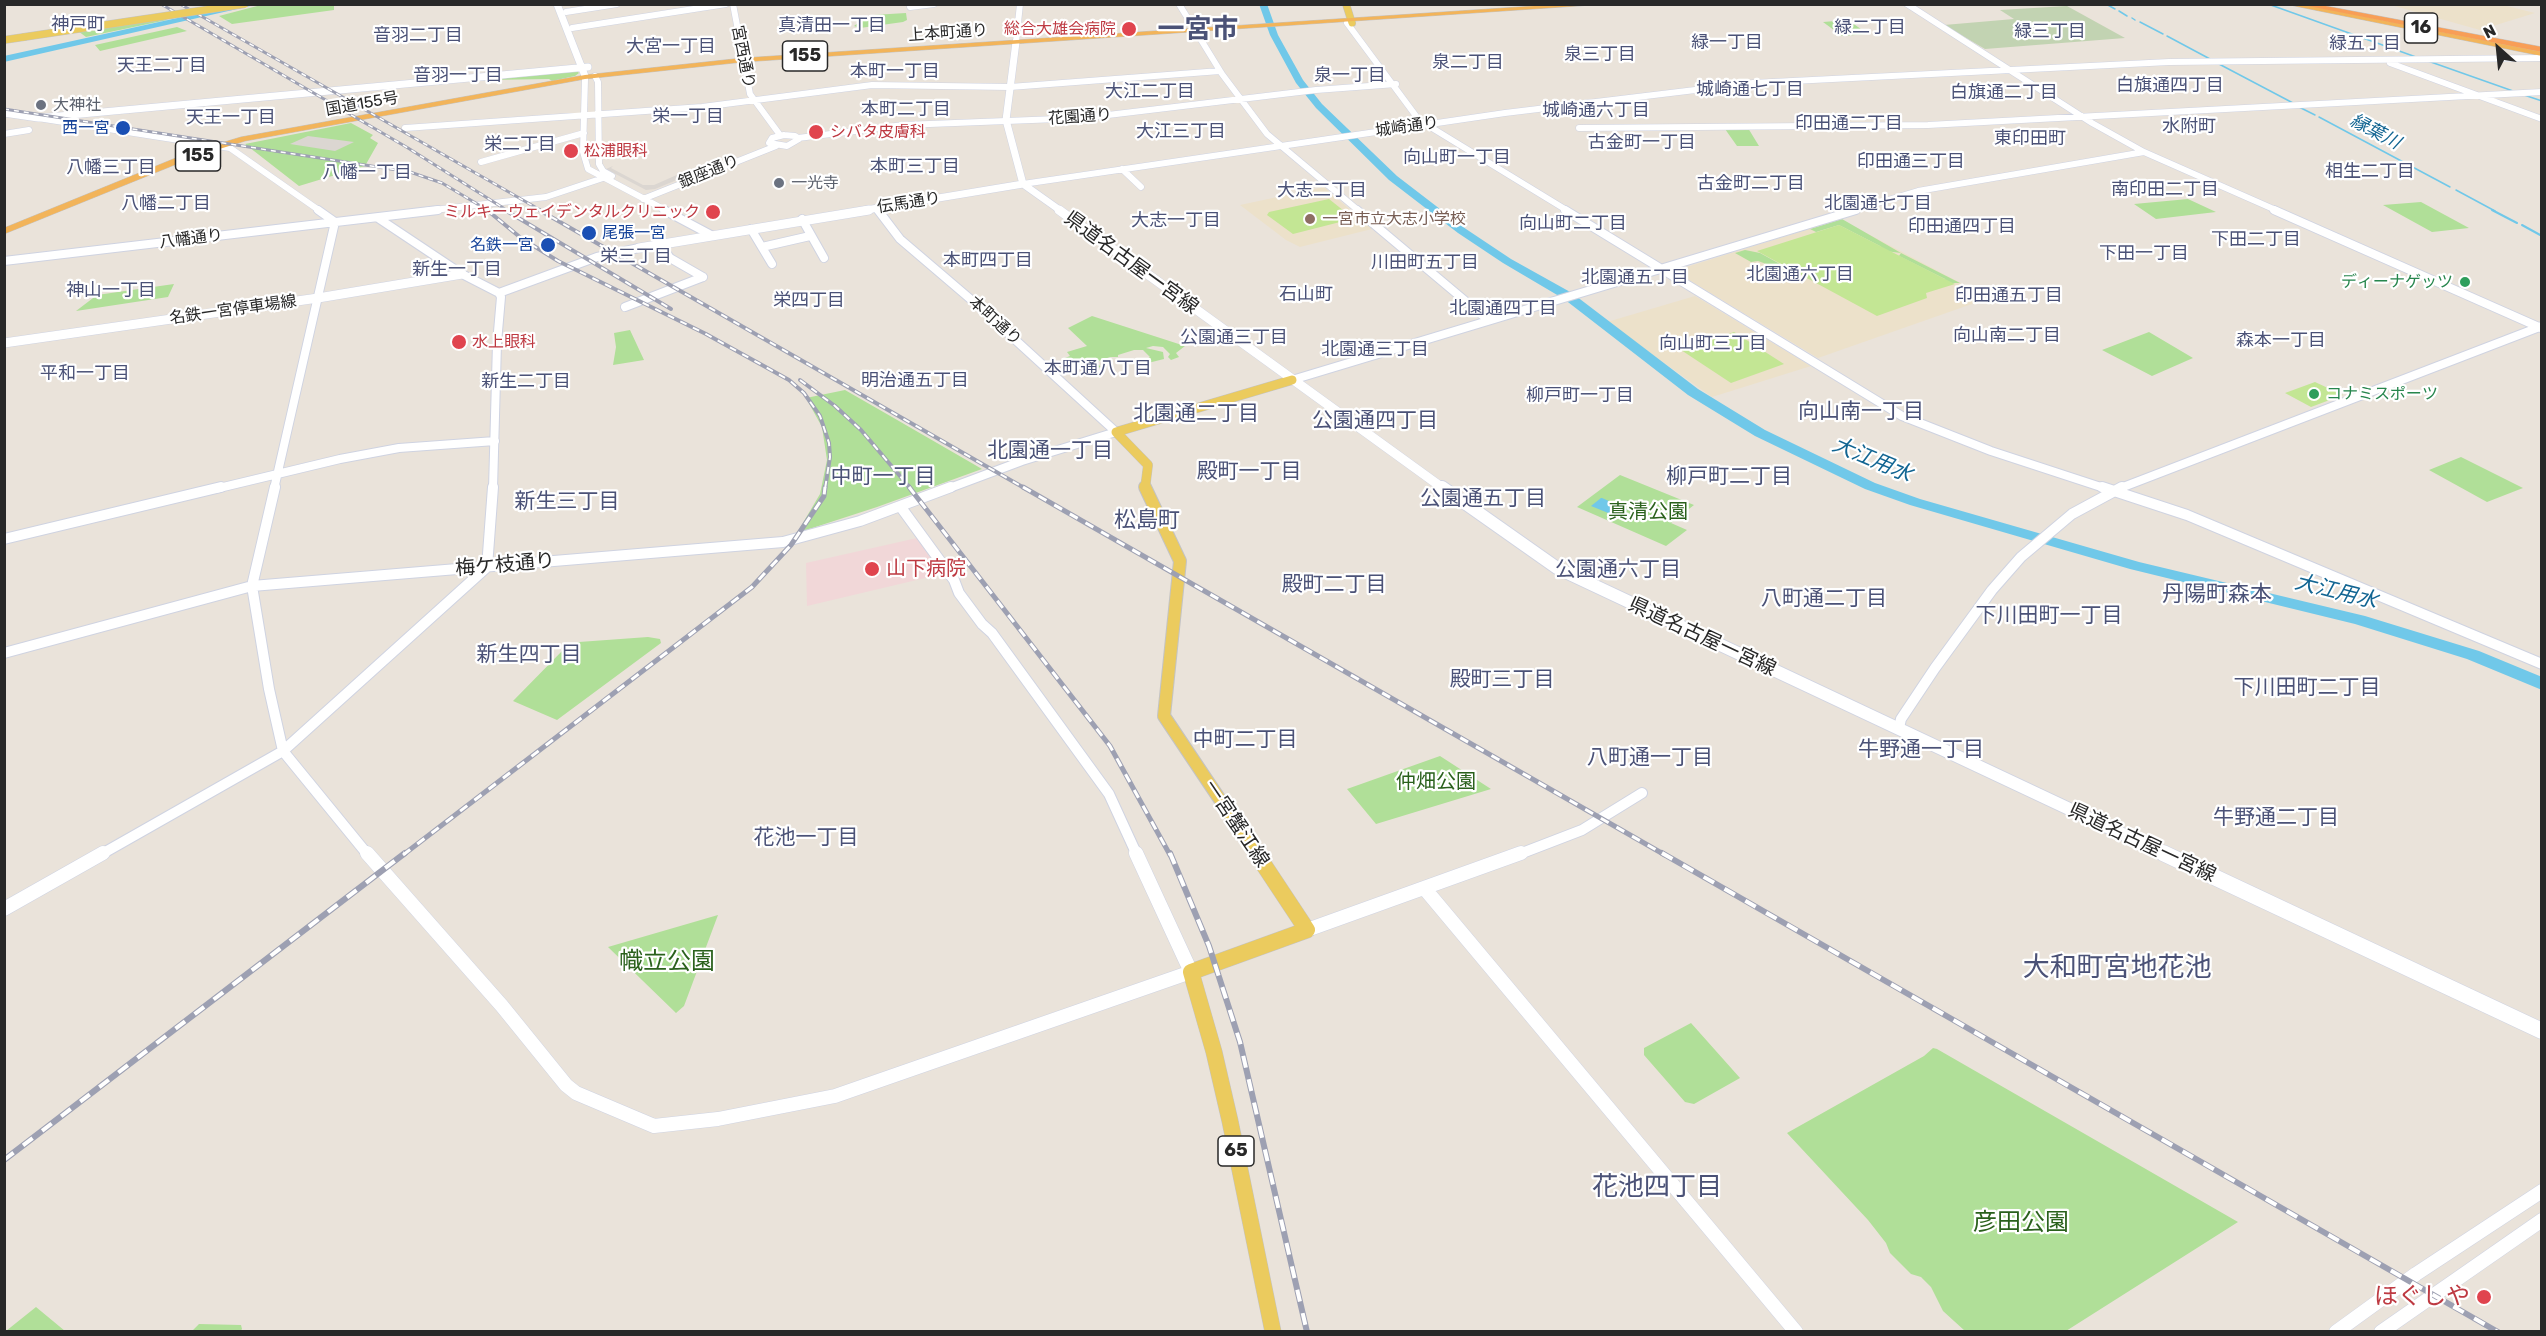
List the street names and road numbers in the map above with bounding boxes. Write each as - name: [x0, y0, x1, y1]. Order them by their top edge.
- road number: 16: [2404, 13, 2438, 43]
- street label: 上本町通り: [907, 21, 989, 45]
- street label: 宮西通り: [727, 24, 759, 90]
- road number: 155: [782, 41, 828, 71]
- street label: 国道155号: [324, 88, 400, 120]
- street label: 花園通り: [1047, 105, 1113, 129]
- street label: 城崎通り: [1374, 113, 1440, 141]
- road number: 155: [176, 141, 220, 171]
- street label: 銀座通り: [676, 151, 742, 193]
- street label: 伝馬通り: [876, 189, 942, 217]
- street label: 県道名古屋一宮線: [1059, 206, 1203, 320]
- street label: 八幡通り: [158, 226, 224, 252]
- street label: 名鉄一宮停車場線: [168, 292, 298, 328]
- street label: 本町通り: [965, 292, 1025, 350]
- street label: 梅ケ枝通り: [454, 549, 556, 581]
- street label: 県道名古屋一宮線: [1624, 592, 1780, 682]
- street label: 一宮蟹江線: [1198, 776, 1274, 872]
- street label: 県道名古屋一宮線: [2064, 798, 2220, 888]
- road number: 65: [1218, 1136, 1254, 1166]

